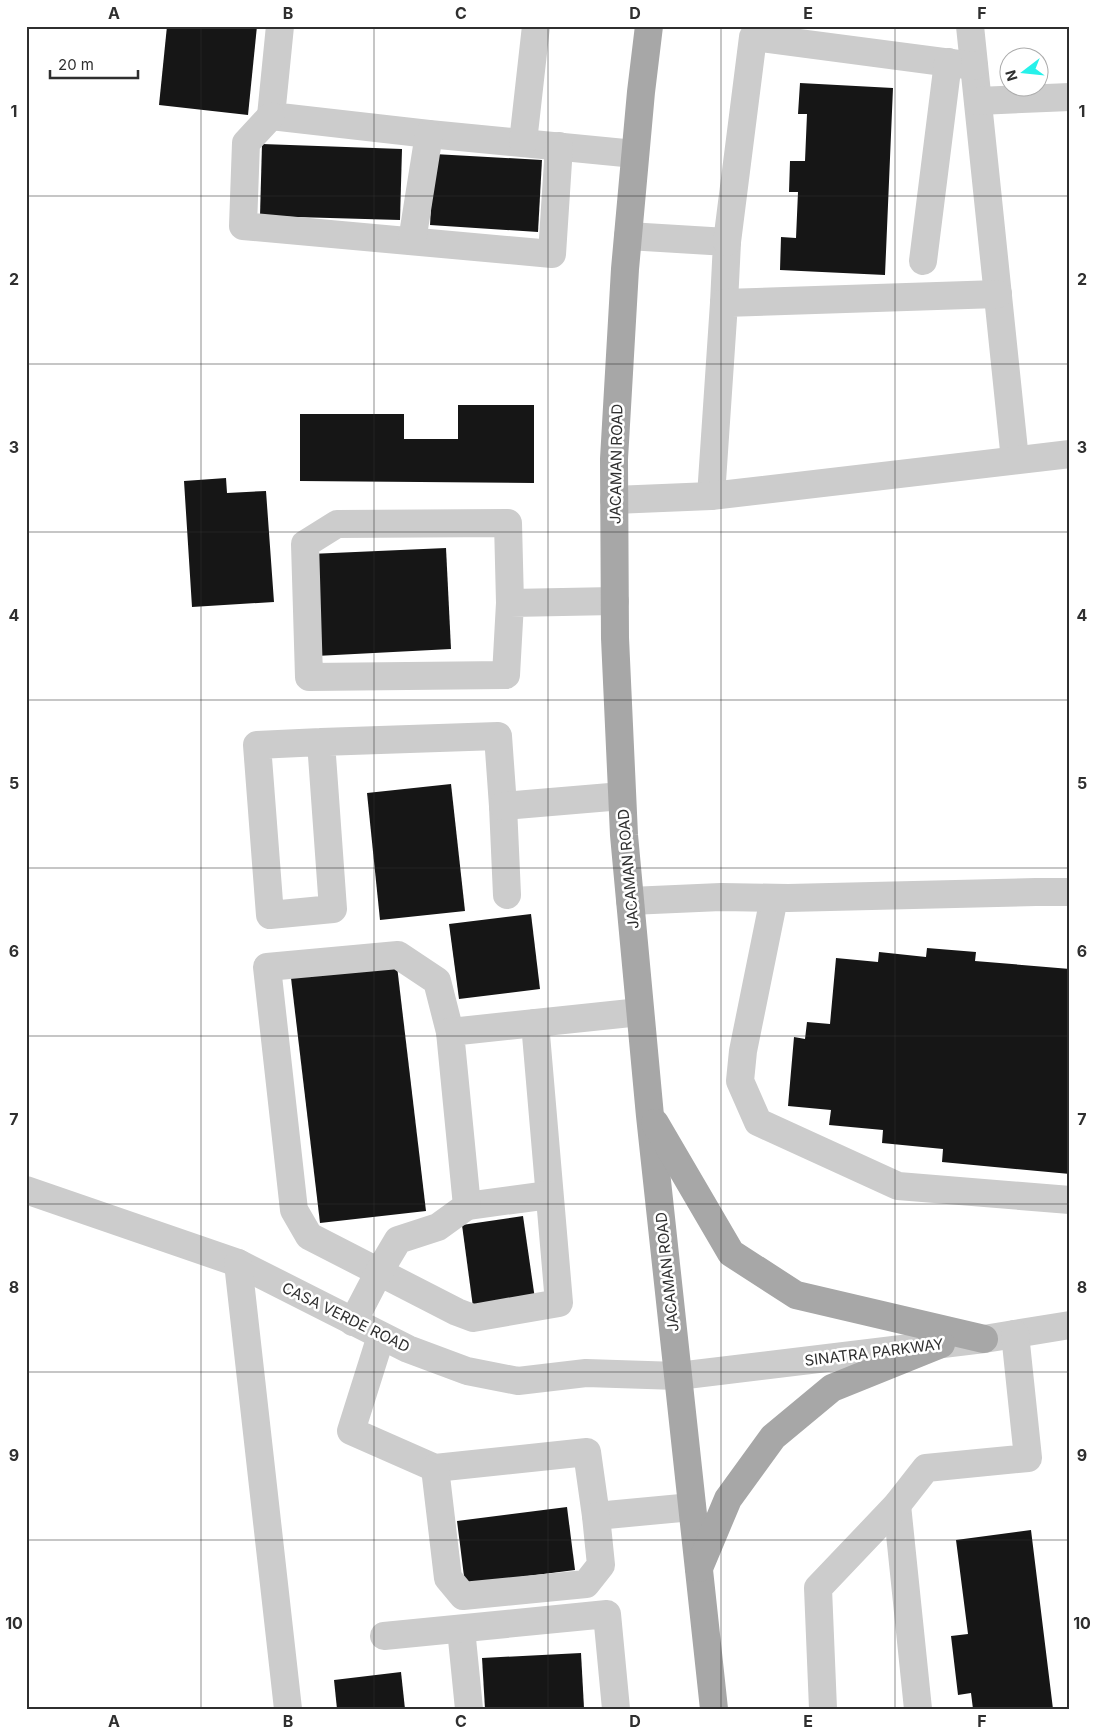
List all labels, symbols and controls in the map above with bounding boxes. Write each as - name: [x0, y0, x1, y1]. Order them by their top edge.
- text: A: [108, 3, 120, 23]
- text: B: [283, 3, 293, 23]
- text: C: [455, 3, 467, 23]
- text: D: [629, 3, 641, 23]
- text: E: [803, 3, 813, 23]
- text: F: [977, 3, 987, 23]
- scale bar: [50, 48, 138, 80]
- north arrow: [998, 48, 1048, 98]
- text: 20 m: [58, 55, 94, 74]
- text: N: [1001, 68, 1021, 83]
- text: 1: [11, 101, 17, 121]
- text: 1: [1079, 101, 1085, 121]
- text: 2: [9, 269, 19, 289]
- text: 2: [1077, 269, 1087, 289]
- street label: JACAMAN ROAD: [605, 404, 627, 524]
- text: 3: [9, 437, 19, 457]
- text: 3: [1077, 437, 1087, 457]
- text: 4: [9, 605, 20, 625]
- text: 4: [1077, 605, 1088, 625]
- text: 5: [9, 773, 19, 793]
- text: 5: [1077, 773, 1087, 793]
- street label: JACAMAN ROAD: [613, 808, 643, 930]
- text: 6: [9, 941, 19, 961]
- text: 6: [1077, 941, 1087, 961]
- text: 7: [9, 1109, 19, 1129]
- text: 7: [1077, 1109, 1087, 1129]
- street label: JACAMAN ROAD: [651, 1211, 683, 1333]
- text: 8: [9, 1277, 19, 1297]
- text: 8: [1077, 1277, 1087, 1297]
- street label: CASA VERDE ROAD: [279, 1278, 413, 1356]
- street label: SINATRA PARKWAY: [803, 1334, 945, 1370]
- text: 9: [9, 1445, 19, 1465]
- text: 9: [1077, 1445, 1087, 1465]
- text: 10: [5, 1613, 23, 1633]
- text: 10: [1073, 1613, 1091, 1633]
- text: A: [108, 1711, 120, 1731]
- text: B: [283, 1711, 293, 1731]
- text: C: [455, 1711, 467, 1731]
- text: D: [629, 1711, 641, 1731]
- text: E: [803, 1711, 813, 1731]
- text: F: [977, 1711, 987, 1731]

